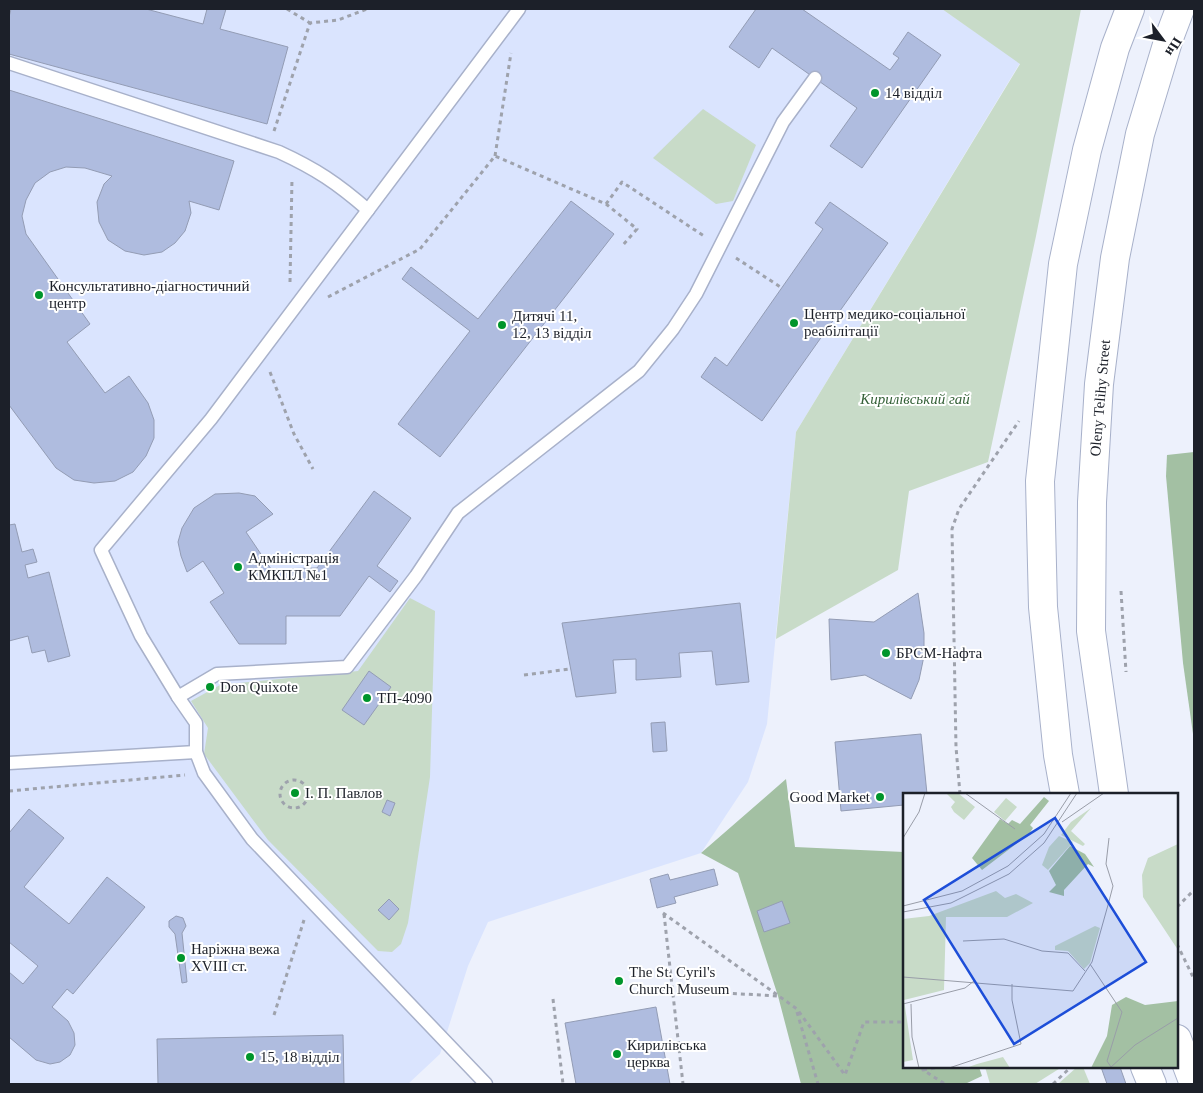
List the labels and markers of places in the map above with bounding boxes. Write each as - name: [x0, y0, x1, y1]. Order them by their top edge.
- place label: 14 відділ: [885, 85, 942, 101]
- marker: 14 відділ: [869, 87, 881, 99]
- place label: Консультативно-діагностичний центр: [49, 278, 249, 311]
- marker: Консультативно-діагностичний центр: [33, 289, 45, 301]
- place label: Центр медико-соціальної реабілітації: [804, 306, 966, 339]
- place label: Дитячі 11, 12, 13 відділ: [512, 308, 592, 341]
- marker: Центр медико-соціальної реабілітації: [788, 317, 800, 329]
- marker: Дитячі 11, 12, 13 відділ: [496, 319, 508, 331]
- place label: Адміністрація КМКПЛ №1: [248, 550, 339, 583]
- marker: Адміністрація КМКПЛ №1: [232, 561, 244, 573]
- place label: БРСМ-Нафта: [896, 645, 982, 661]
- marker: БРСМ-Нафта: [880, 647, 892, 659]
- place label: Don Quixote: [220, 679, 298, 695]
- marker: Don Quixote: [204, 681, 216, 693]
- place label: ТП-4090: [377, 690, 432, 706]
- marker: ТП-4090: [361, 692, 373, 704]
- place label: І. П. Павлов: [305, 785, 382, 801]
- marker: І. П. Павлов: [289, 787, 301, 799]
- place label: Good Market: [790, 789, 871, 805]
- marker: Good Market: [874, 791, 886, 803]
- place label: Наріжна вежа XVIII ст.: [191, 941, 280, 974]
- marker: Наріжна вежа XVIII ст.: [175, 952, 187, 964]
- place label: The St. Cyril's Church Museum: [629, 964, 730, 997]
- marker: The St. Cyril's Church Museum: [613, 975, 625, 987]
- place label: Кирилівська церква: [627, 1037, 707, 1070]
- marker: Кирилівська церква: [611, 1048, 623, 1060]
- place label: 15, 18 відділ: [260, 1049, 340, 1065]
- marker: 15, 18 відділ: [244, 1051, 256, 1063]

